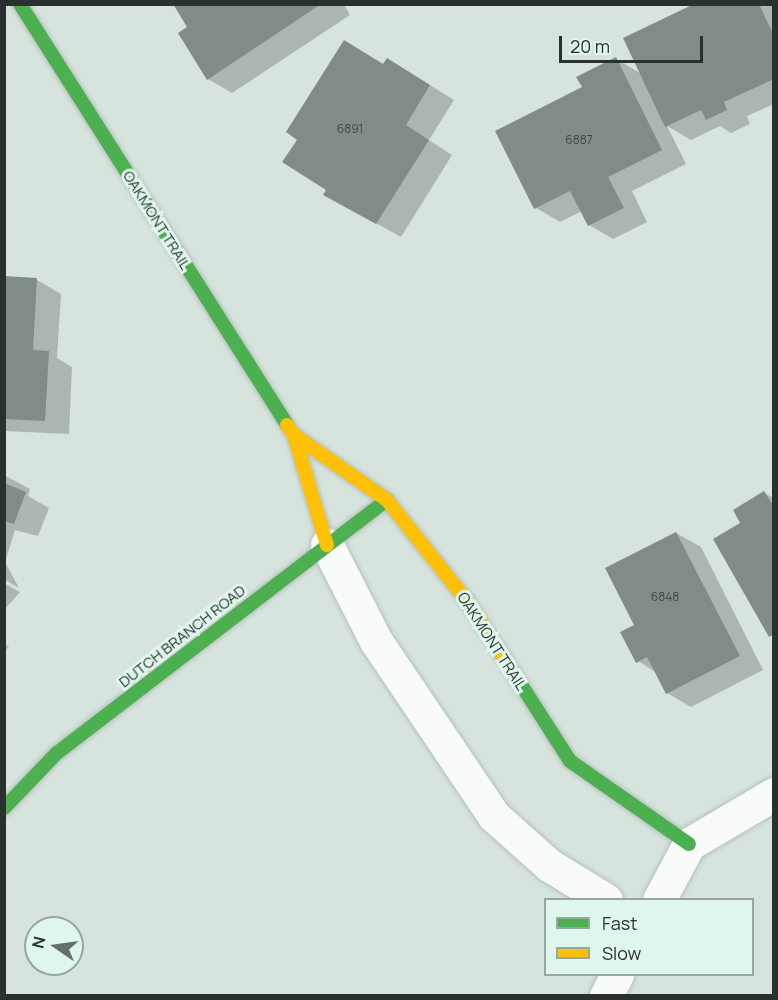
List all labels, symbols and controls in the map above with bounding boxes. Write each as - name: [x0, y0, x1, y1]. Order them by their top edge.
- scale bar: [562, 24, 706, 62]
- text: 20 m: [570, 34, 610, 58]
- house number: 6891: [337, 122, 363, 136]
- house number: 6887: [565, 133, 593, 147]
- street label: OAKMONT TRAIL: [119, 167, 195, 273]
- street label: DUTCH BRANCH ROAD: [115, 581, 249, 691]
- street label: OAKMONT TRAIL: [453, 588, 531, 694]
- house number: 6848: [651, 590, 679, 604]
- legend: [544, 898, 754, 976]
- text: Fast: [602, 911, 637, 935]
- north arrow: [24, 916, 84, 976]
- text: N: [26, 934, 50, 950]
- text: Slow: [602, 941, 641, 965]

